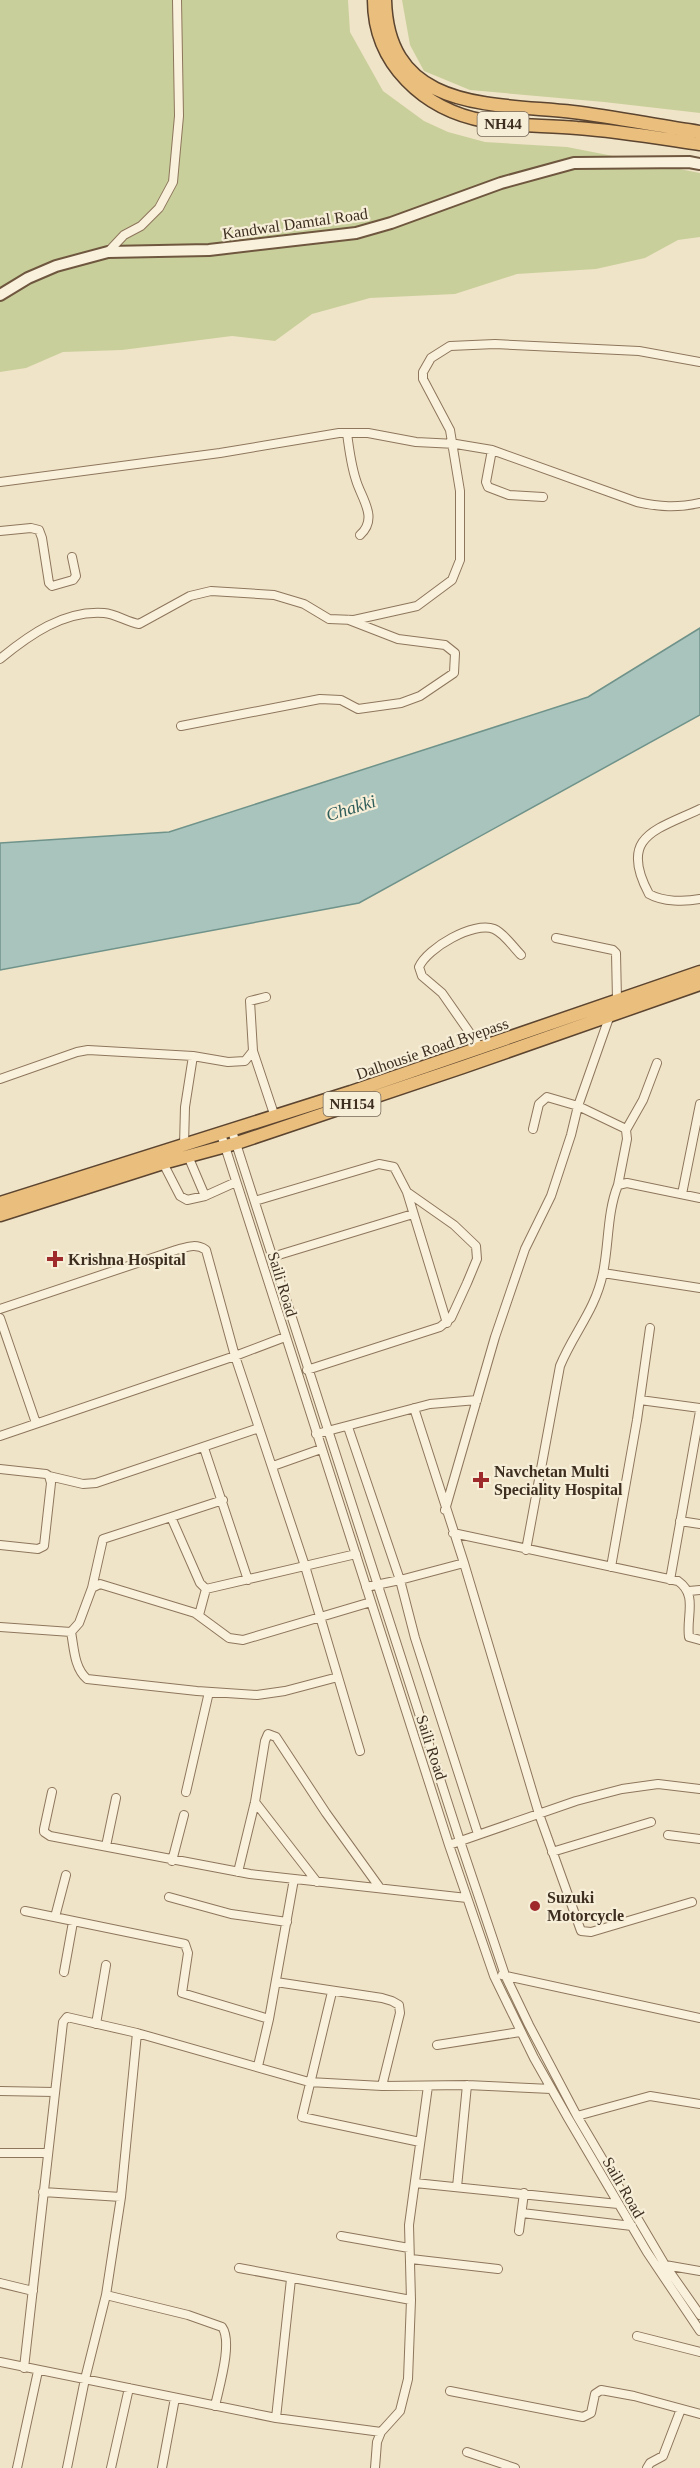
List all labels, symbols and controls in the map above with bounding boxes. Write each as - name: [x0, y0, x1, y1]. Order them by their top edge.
- road number: NH44: [478, 112, 528, 136]
- street label: Kandwal Damtal Road: [221, 205, 369, 242]
- water label: Chakki: [324, 791, 378, 825]
- street label: Dalhousie Road Byepass: [354, 1014, 511, 1083]
- road number: NH154: [324, 1092, 380, 1116]
- marker: Krishna Hospital: [46, 1250, 64, 1268]
- street label: Saili Road: [265, 1250, 300, 1319]
- place label: Krishna Hospital: [68, 1251, 186, 1269]
- place label: Navchetan Multi Speciality Hospital: [494, 1463, 623, 1499]
- marker: Navchetan Multi Speciality Hospital: [472, 1471, 490, 1489]
- street label: Saili Road: [413, 1713, 450, 1782]
- place label: Suzuki Motorcycle: [547, 1889, 624, 1925]
- marker: Suzuki Motorcycle: [528, 1899, 542, 1913]
- street label: Saili Road: [599, 2154, 648, 2221]

